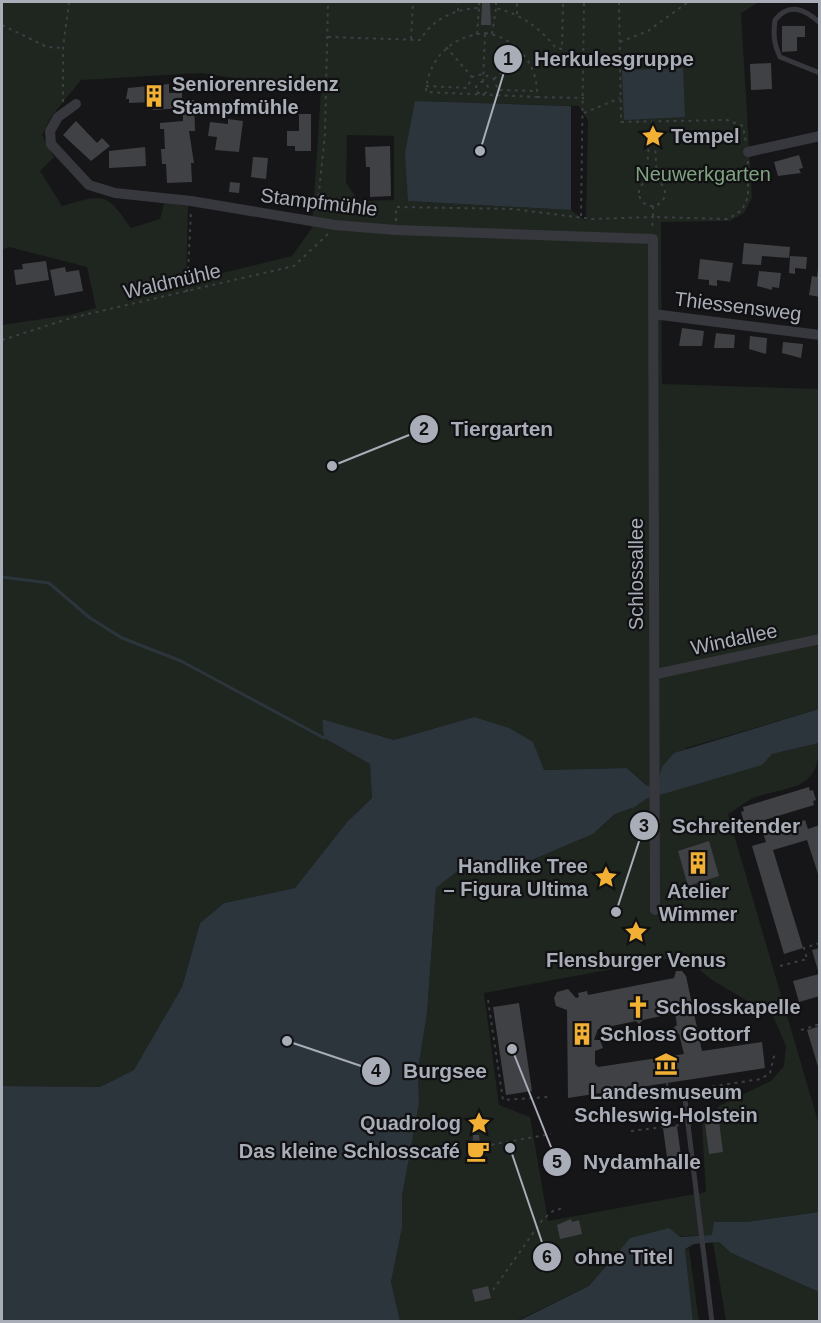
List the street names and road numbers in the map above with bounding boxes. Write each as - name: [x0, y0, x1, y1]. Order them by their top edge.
- street label: Stampfmühle: [259, 184, 379, 220]
- street label: Waldmühle: [121, 259, 223, 303]
- street label: Thiessensweg: [673, 287, 803, 325]
- street label: Schlossallee: [625, 518, 647, 630]
- street label: Windallee: [689, 619, 779, 659]

